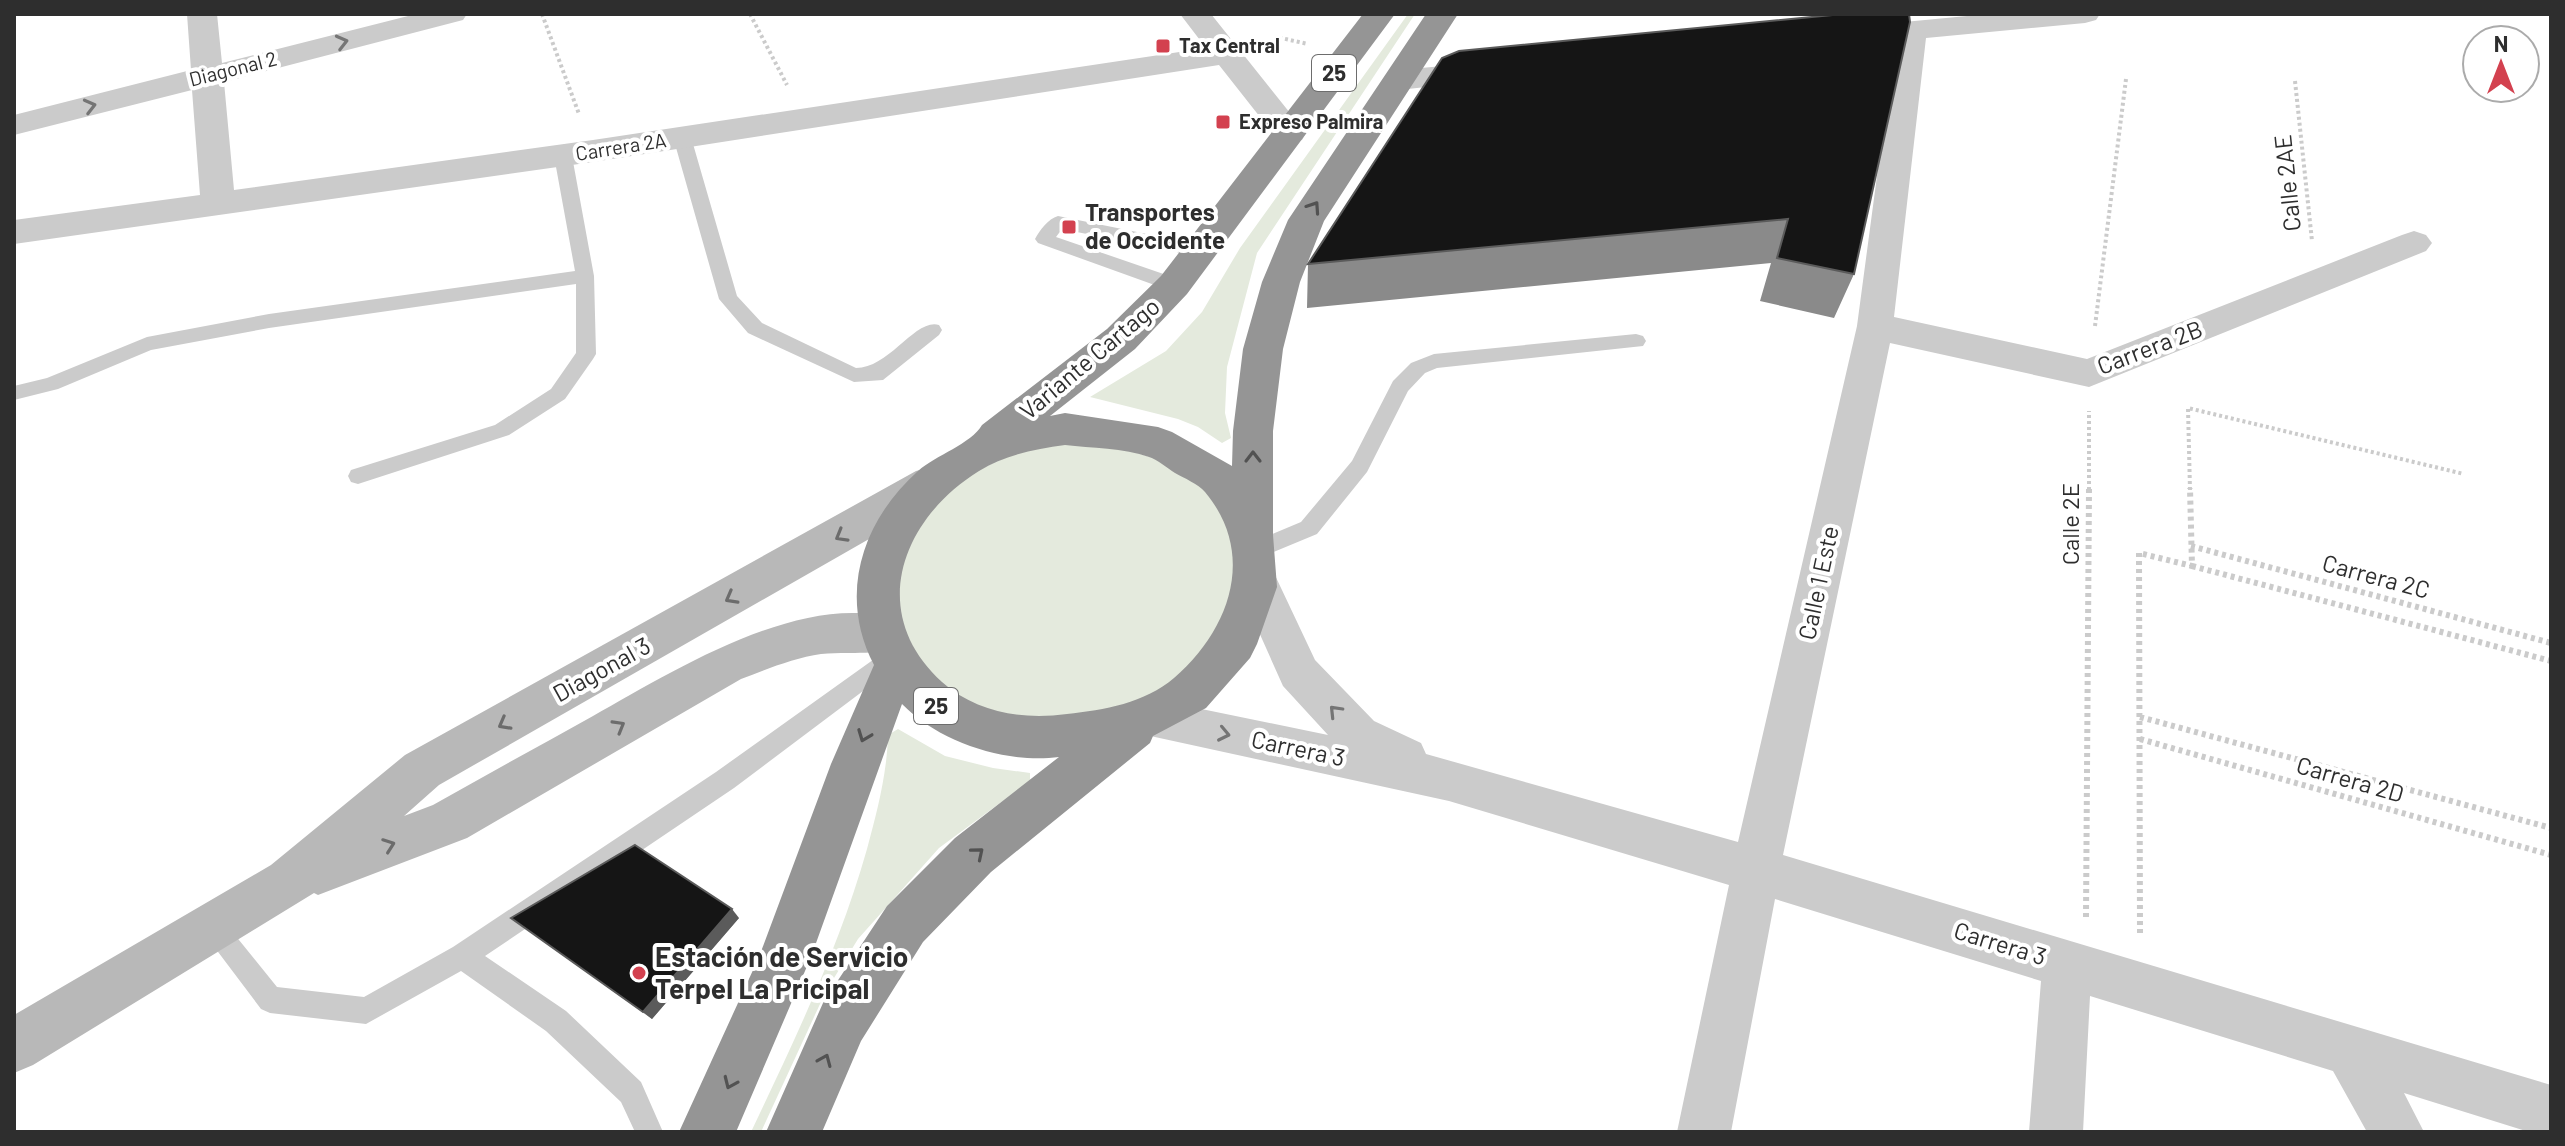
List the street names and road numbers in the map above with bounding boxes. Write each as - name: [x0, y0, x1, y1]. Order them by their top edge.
- street label: Diagonal 2: [186, 46, 279, 91]
- road number: 25: [1312, 55, 1356, 91]
- street label: Carrera 2A: [574, 127, 668, 165]
- street label: Calle 2AE: [2267, 133, 2306, 233]
- street label: Variante Cartago: [1013, 291, 1165, 425]
- street label: Carrera 2B: [2093, 313, 2206, 380]
- street label: Calle 2E: [2055, 483, 2084, 565]
- street label: Calle 1 Este: [1791, 523, 1844, 642]
- street label: Carrera 2C: [2320, 547, 2433, 604]
- street label: Diagonal 3: [547, 630, 655, 707]
- road number: 25: [914, 688, 958, 724]
- street label: Carrera 3: [1249, 723, 1348, 772]
- street label: Carrera 2D: [2293, 749, 2407, 808]
- street label: Carrera 3: [1951, 915, 2050, 970]

